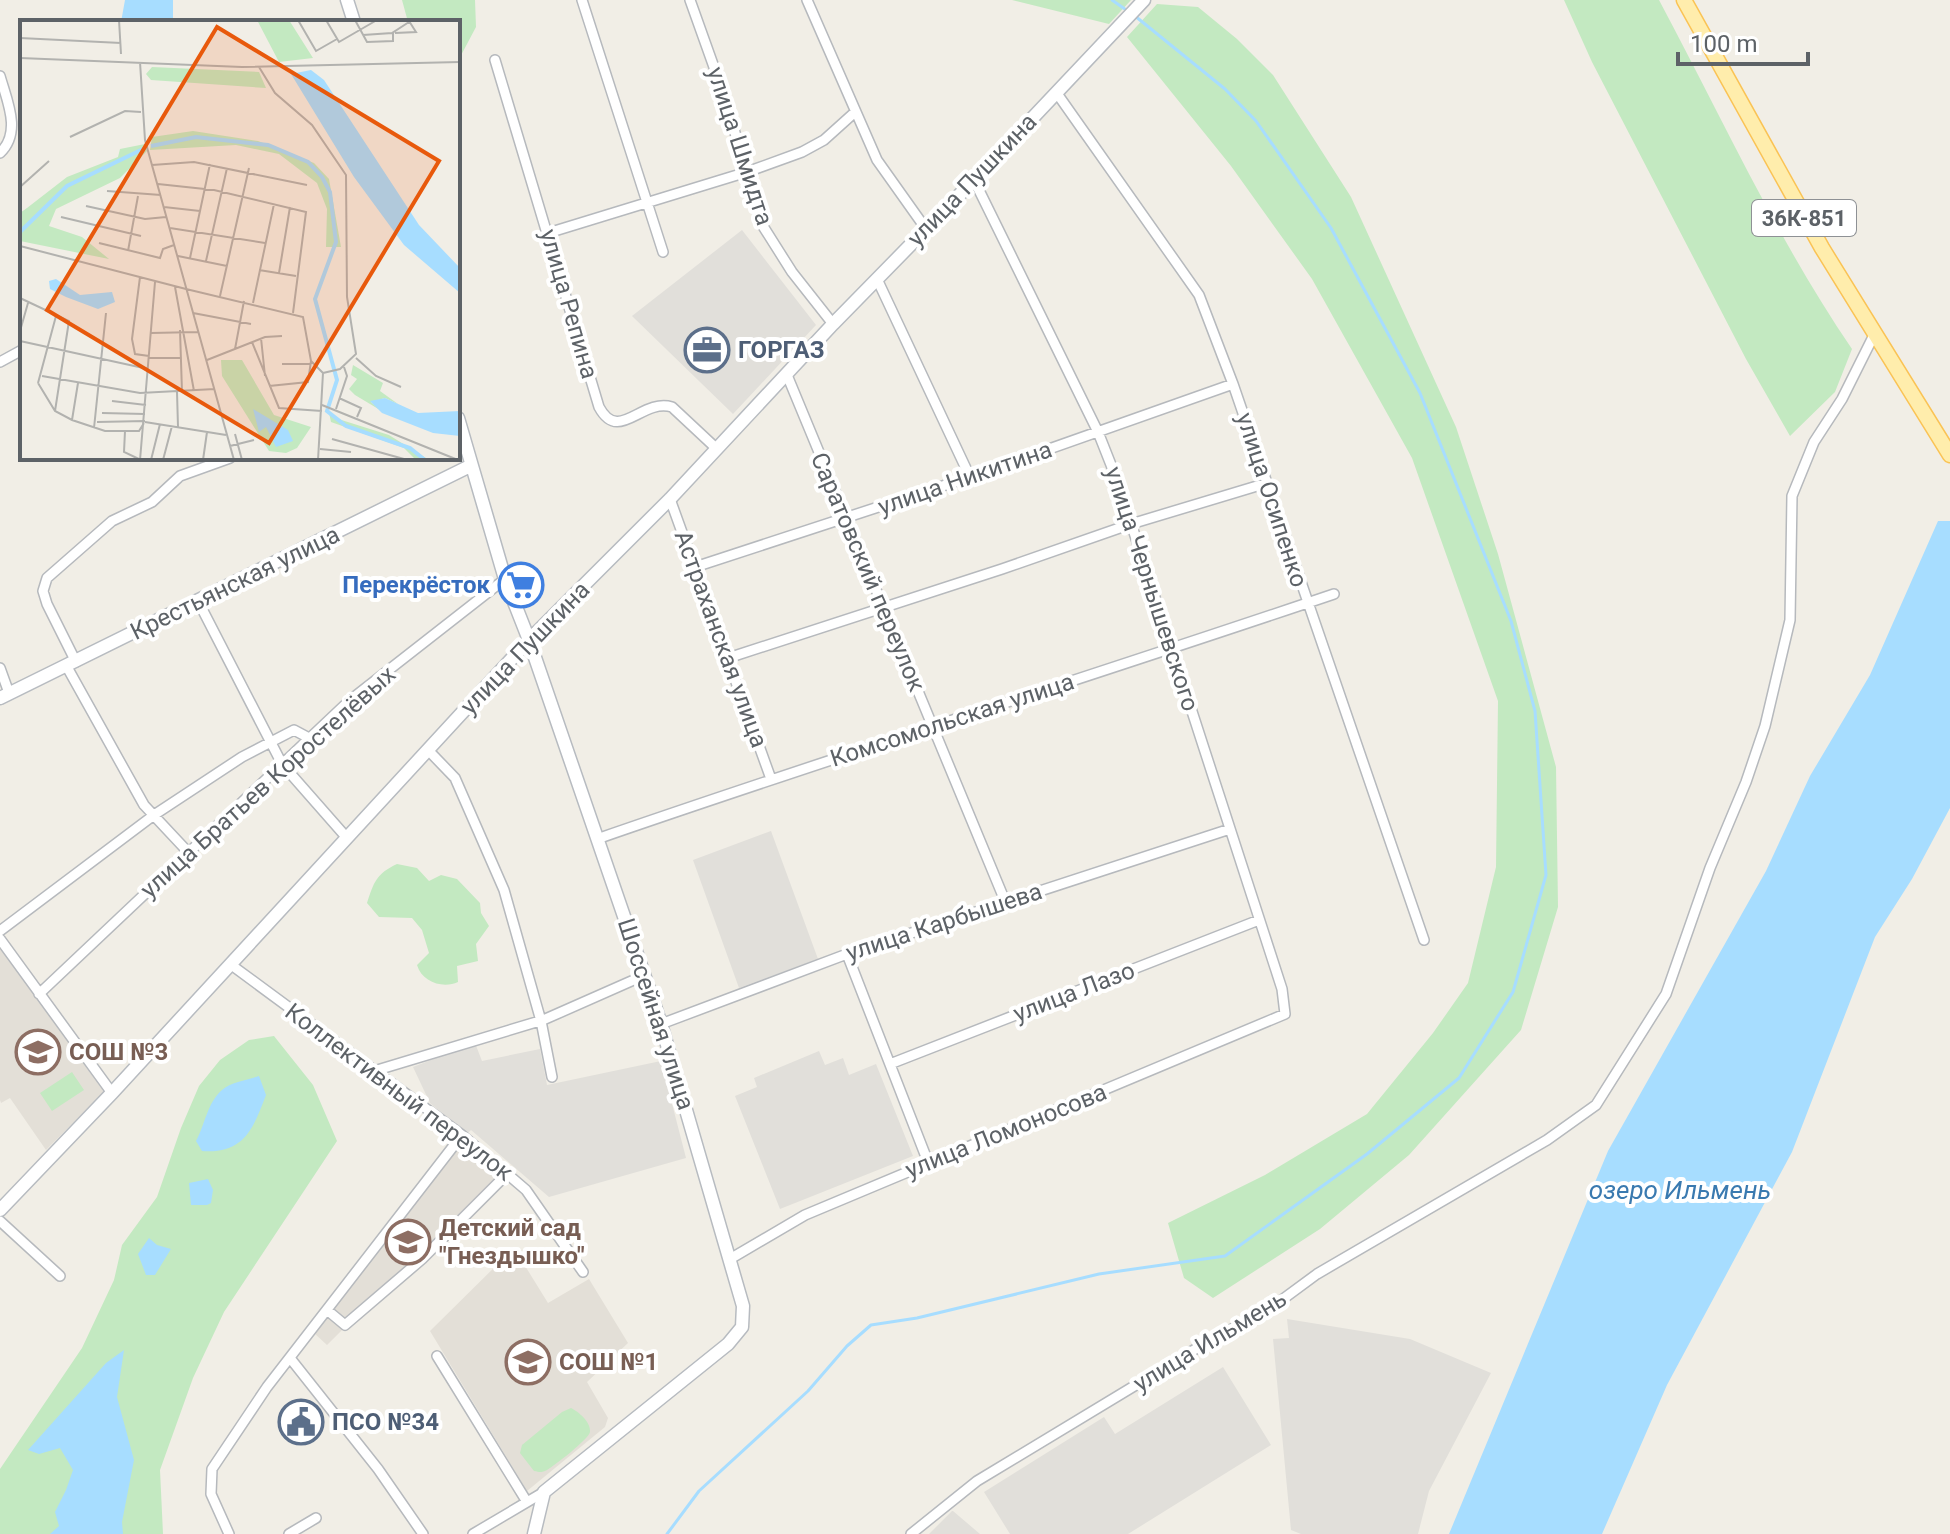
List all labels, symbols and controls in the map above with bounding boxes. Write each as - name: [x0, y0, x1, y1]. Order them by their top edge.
- scale bar: [1678, 16, 1808, 66]
- inset map: [20, 20, 460, 460]
- text: 100 m: [1690, 30, 1757, 58]
- street label: улица Шмидта: [701, 63, 779, 229]
- street label: улица Пушкина: [902, 108, 1042, 252]
- road number: 36К-851: [1752, 200, 1856, 236]
- street label: улица Репина: [534, 226, 604, 382]
- office icon: ГОРГАЗ: [683, 326, 731, 374]
- place label: ГОРГАЗ: [738, 336, 825, 364]
- street label: улица Осипенко: [1231, 409, 1313, 591]
- street label: улица Никитина: [874, 435, 1056, 521]
- street label: Саратовский переулок: [805, 448, 931, 696]
- street label: улица Чернышевского: [1099, 463, 1205, 715]
- street label: Крестьянская улица: [126, 520, 344, 646]
- street label: Астраханская улица: [669, 527, 773, 751]
- supermarket icon: Перекрёсток: [497, 561, 545, 609]
- place label: Перекрёсток: [342, 571, 490, 599]
- street label: улица Пушкина: [455, 576, 595, 720]
- street label: улица Братьев Коростелёвых: [135, 660, 401, 904]
- street label: Комсомольская улица: [827, 667, 1077, 773]
- street label: улица Карбышева: [842, 877, 1046, 967]
- street label: Шоссейная улица: [612, 915, 700, 1113]
- street label: улица Лазо: [1009, 956, 1139, 1028]
- street label: Коллективный переулок: [280, 997, 518, 1187]
- school or university icon: СОШ №3: [14, 1028, 62, 1076]
- place label: СОШ №3: [69, 1038, 168, 1066]
- street label: улица Ломоносова: [901, 1078, 1111, 1184]
- water label: озеро Ильмень: [1589, 1175, 1771, 1205]
- place label: Детский сад "Гнездышко": [439, 1214, 585, 1270]
- school or university icon: Детский сад "Гнездышко": [384, 1218, 432, 1266]
- street label: улица Ильмень: [1128, 1284, 1292, 1398]
- school or university icon: СОШ №1: [504, 1338, 552, 1386]
- place label: СОШ №1: [559, 1348, 658, 1376]
- public building icon: ПСО №34: [277, 1398, 325, 1446]
- place label: ПСО №34: [332, 1408, 439, 1436]

